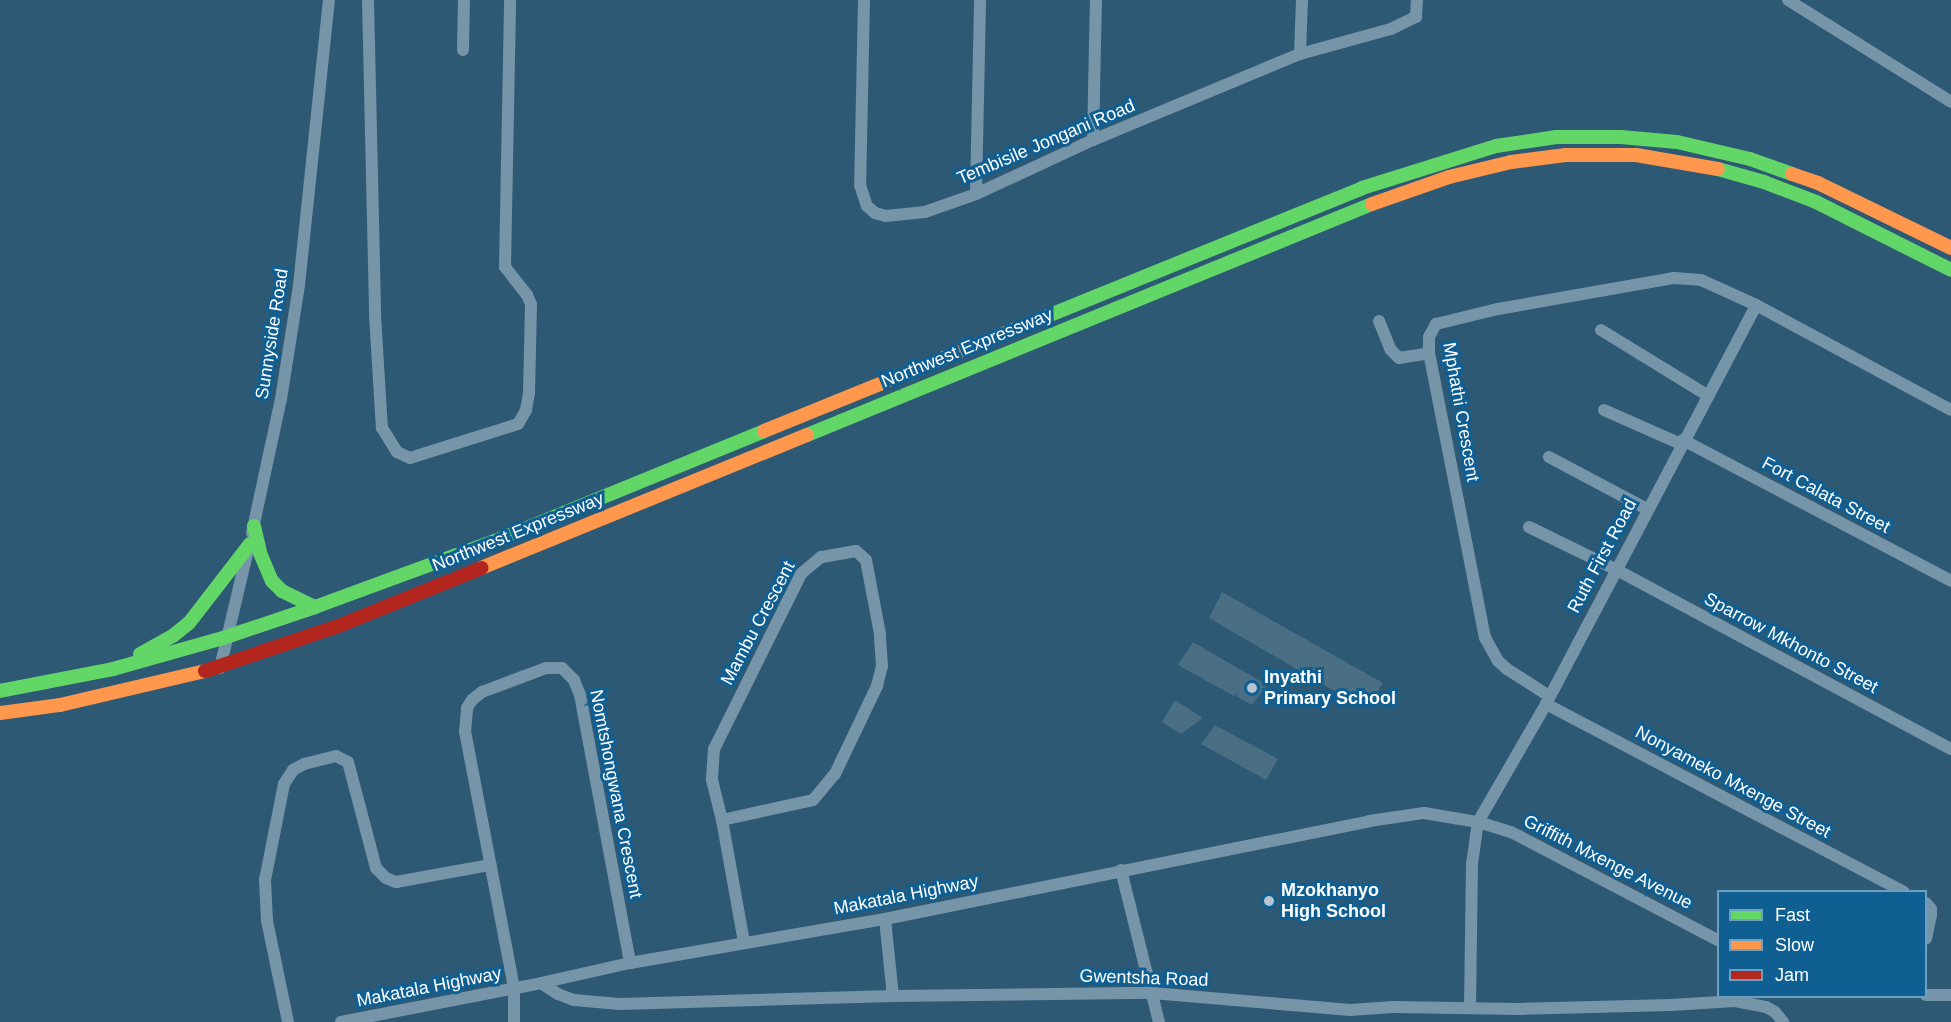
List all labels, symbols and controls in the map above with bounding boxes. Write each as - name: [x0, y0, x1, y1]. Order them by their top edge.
- street label: Tembisile Jongani Road: [954, 95, 1138, 189]
- street label: Sunnyside Road: [251, 267, 293, 401]
- street label: Northwest Expressway: [878, 304, 1056, 392]
- street label: Mphathi Crescent: [1438, 341, 1484, 483]
- street label: Fort Calata Street: [1758, 452, 1894, 538]
- street label: Northwest Expressway: [429, 488, 607, 576]
- street label: Ruth First Road: [1563, 495, 1641, 617]
- street label: Mambu Crescent: [716, 557, 800, 689]
- street label: Sparrow Mkhonto Street: [1700, 588, 1882, 698]
- place label: Inyathi Primary School: [1264, 667, 1396, 710]
- marker: Inyathi Primary School: [1245, 681, 1259, 695]
- street label: Nomtshongwana Crescent: [585, 688, 647, 900]
- street label: Nonyameko Mxenge Street: [1632, 721, 1834, 843]
- street label: Griffith Mxenge Avenue: [1520, 810, 1696, 914]
- street label: Makatala Highway: [832, 870, 980, 920]
- place label: Mzokhanyo High School: [1281, 880, 1386, 922]
- legend: [1717, 890, 1927, 998]
- marker: Mzokhanyo High School: [1262, 894, 1276, 908]
- text: Fast: [1775, 905, 1810, 925]
- text: Slow: [1775, 935, 1814, 955]
- street label: Makatala Highway: [355, 962, 503, 1012]
- street label: Gwentsha Road: [1079, 965, 1209, 991]
- text: Jam: [1775, 965, 1809, 985]

